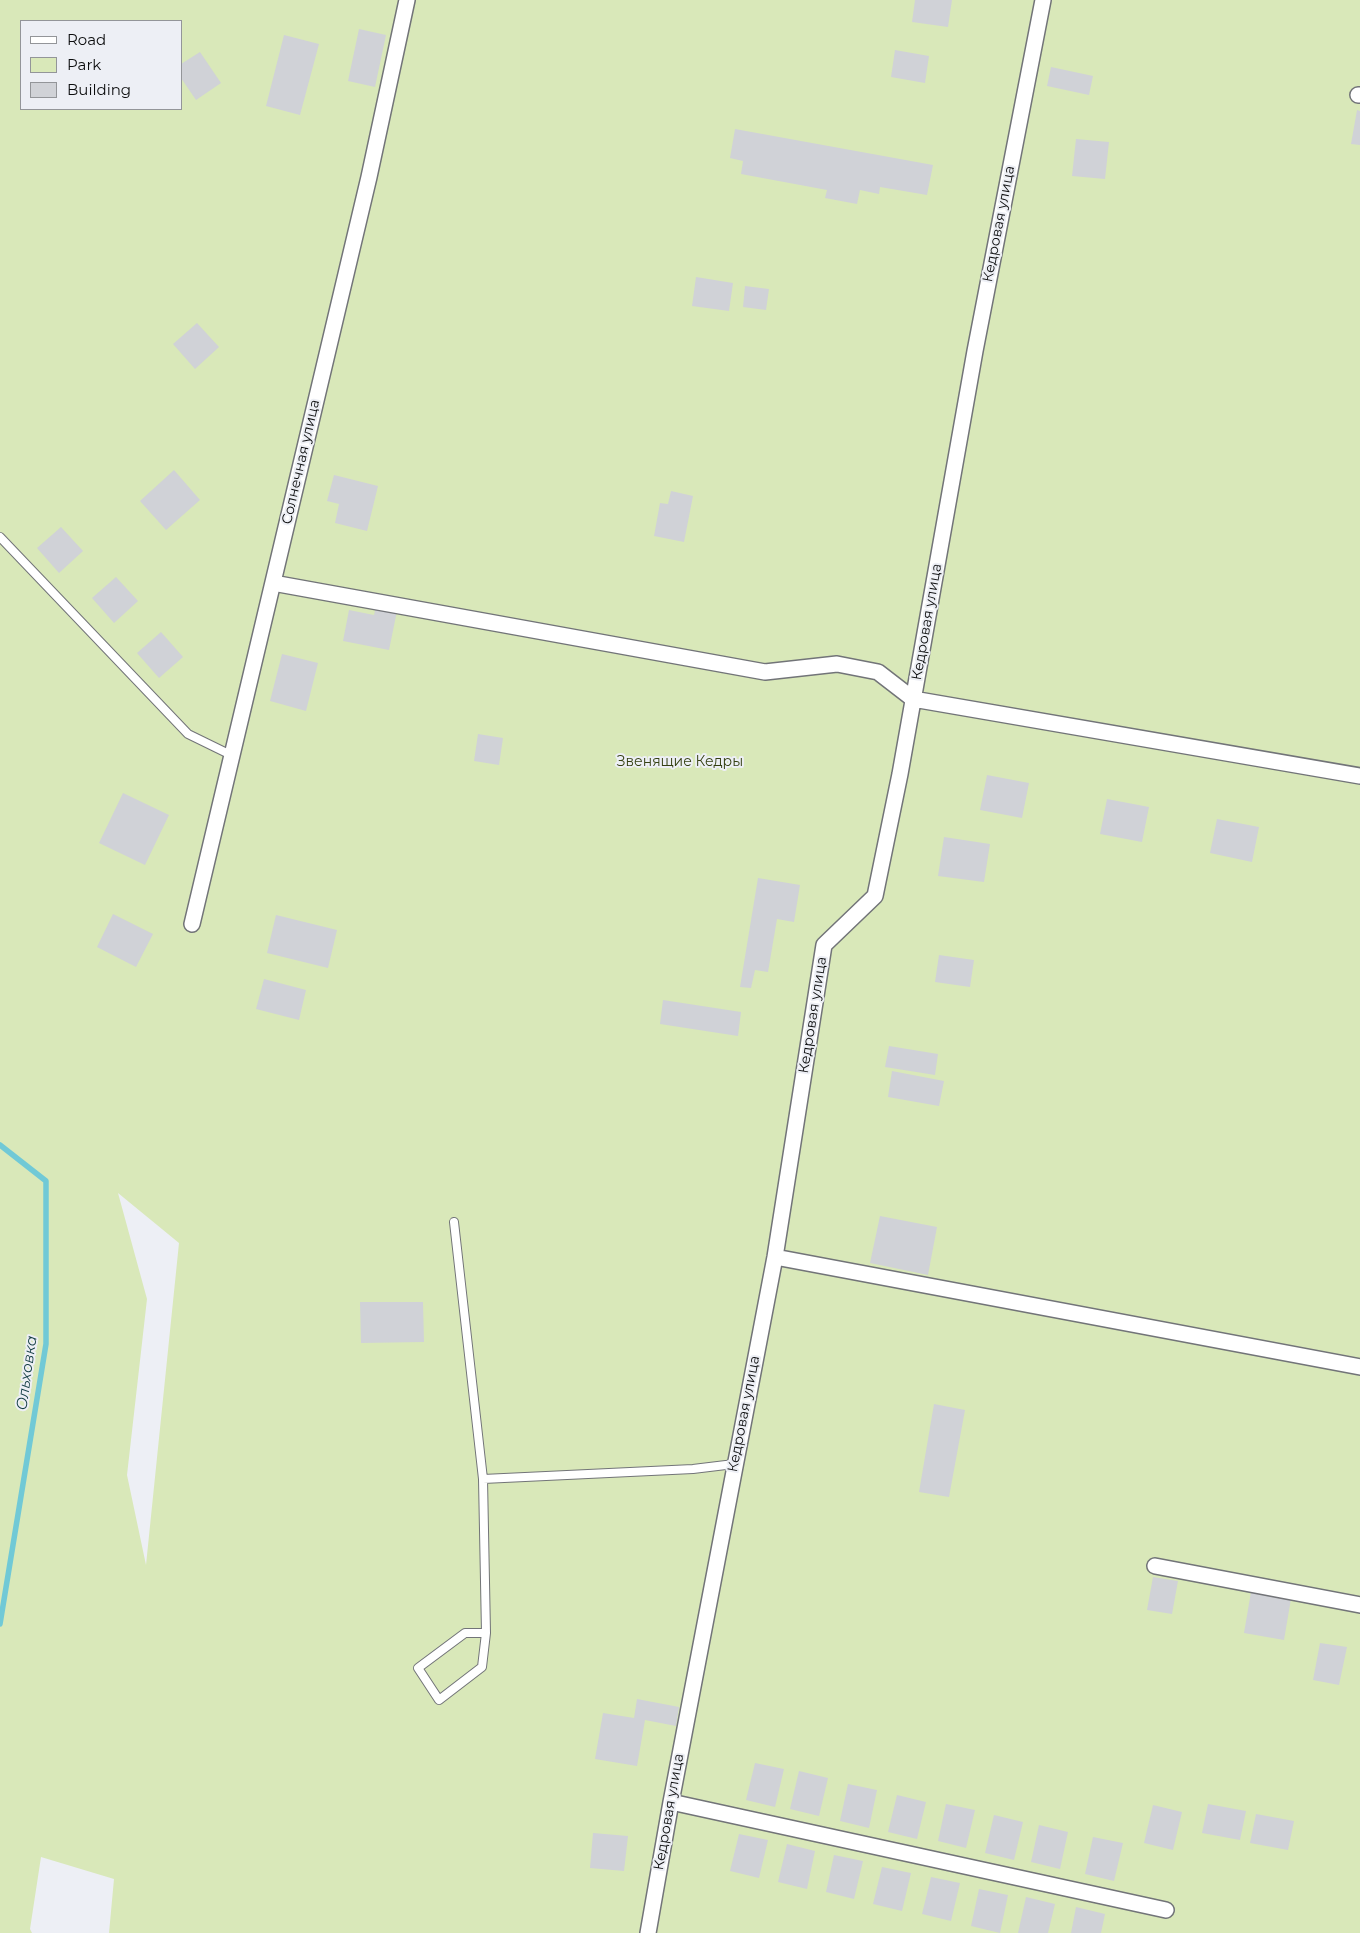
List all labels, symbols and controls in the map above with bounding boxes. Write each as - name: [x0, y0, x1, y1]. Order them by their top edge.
- legend: [20, 20, 182, 110]
- text: Road: [67, 30, 106, 49]
- text: Park: [67, 55, 101, 74]
- text: Building: [67, 80, 131, 99]
- street label: Кедровая улица: [979, 164, 1019, 284]
- street label: Солнечная улица: [278, 398, 324, 526]
- street label: Кедровая улица: [908, 562, 946, 682]
- park label: Звенящие Кедры: [617, 754, 743, 770]
- street label: Кедровая улица: [795, 955, 831, 1075]
- water label: Ольховка: [13, 1335, 41, 1411]
- street label: Кедровая улица: [724, 1354, 764, 1474]
- street label: Кедровая улица: [650, 1752, 688, 1872]

